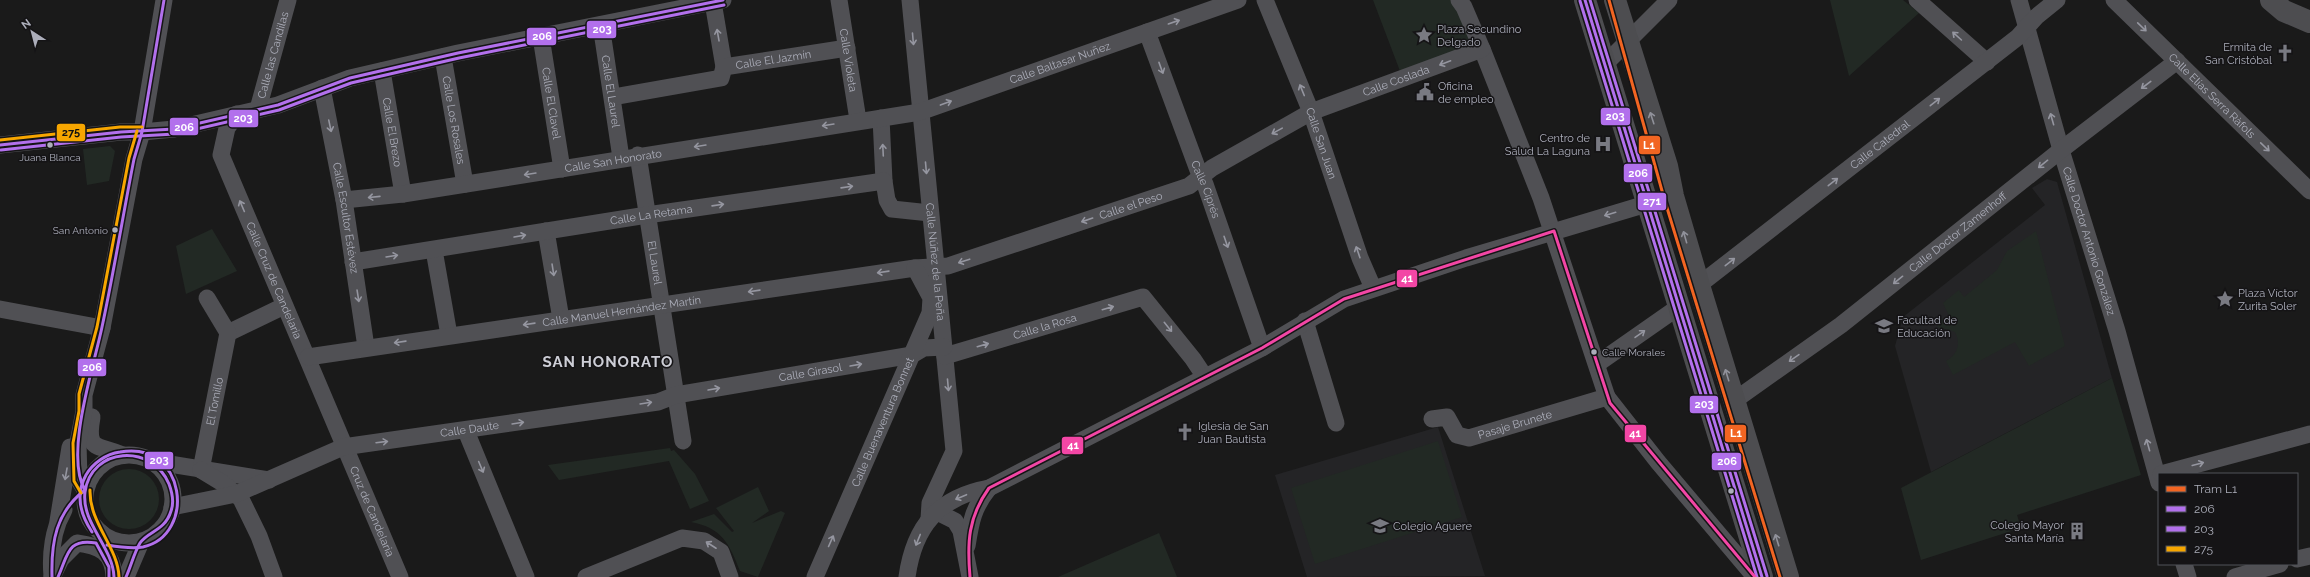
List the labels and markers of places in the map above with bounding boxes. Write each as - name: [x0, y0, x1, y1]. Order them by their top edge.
- place label: Plaza Secundino Delgado: [1437, 23, 1522, 49]
- place icon: Plaza Secundino Delgado: [1414, 25, 1434, 45]
- place label: Ermita de San Cristóbal: [2205, 41, 2273, 67]
- church icon: Ermita de San Cristóbal: [2275, 43, 2295, 63]
- place label: Oficina de empleo: [1438, 80, 1494, 106]
- public building icon: Oficina de empleo: [1415, 82, 1435, 102]
- place label: Centro de Salud La Laguna: [1505, 132, 1591, 158]
- hospital icon: Centro de Salud La Laguna: [1593, 134, 1613, 154]
- marker: Juana Blanca: [45, 140, 55, 150]
- place label: Juana Blanca: [19, 152, 81, 163]
- place label: San Antonio: [53, 225, 108, 236]
- marker: San Antonio: [110, 225, 120, 235]
- place label: Plaza Víctor Zurita Soler: [2238, 287, 2298, 313]
- place icon: Plaza Víctor Zurita Soler: [2215, 289, 2235, 309]
- place label: Facultad de Educación: [1897, 314, 1957, 340]
- school or university icon: Facultad de Educación: [1874, 316, 1894, 336]
- marker: Calle Morales: [1589, 347, 1599, 357]
- place label: Calle Morales: [1602, 347, 1665, 358]
- place label: Iglesia de San Juan Bautista: [1198, 420, 1269, 446]
- church icon: Iglesia de San Juan Bautista: [1175, 422, 1195, 442]
- unlabelled marker: [1726, 486, 1736, 496]
- school or university icon: Colegio Aguere: [1370, 516, 1390, 536]
- place label: Colegio Mayor Santa María: [1990, 519, 2064, 545]
- place label: Colegio Aguere: [1393, 520, 1472, 533]
- building icon: Colegio Mayor Santa María: [2067, 521, 2087, 541]

